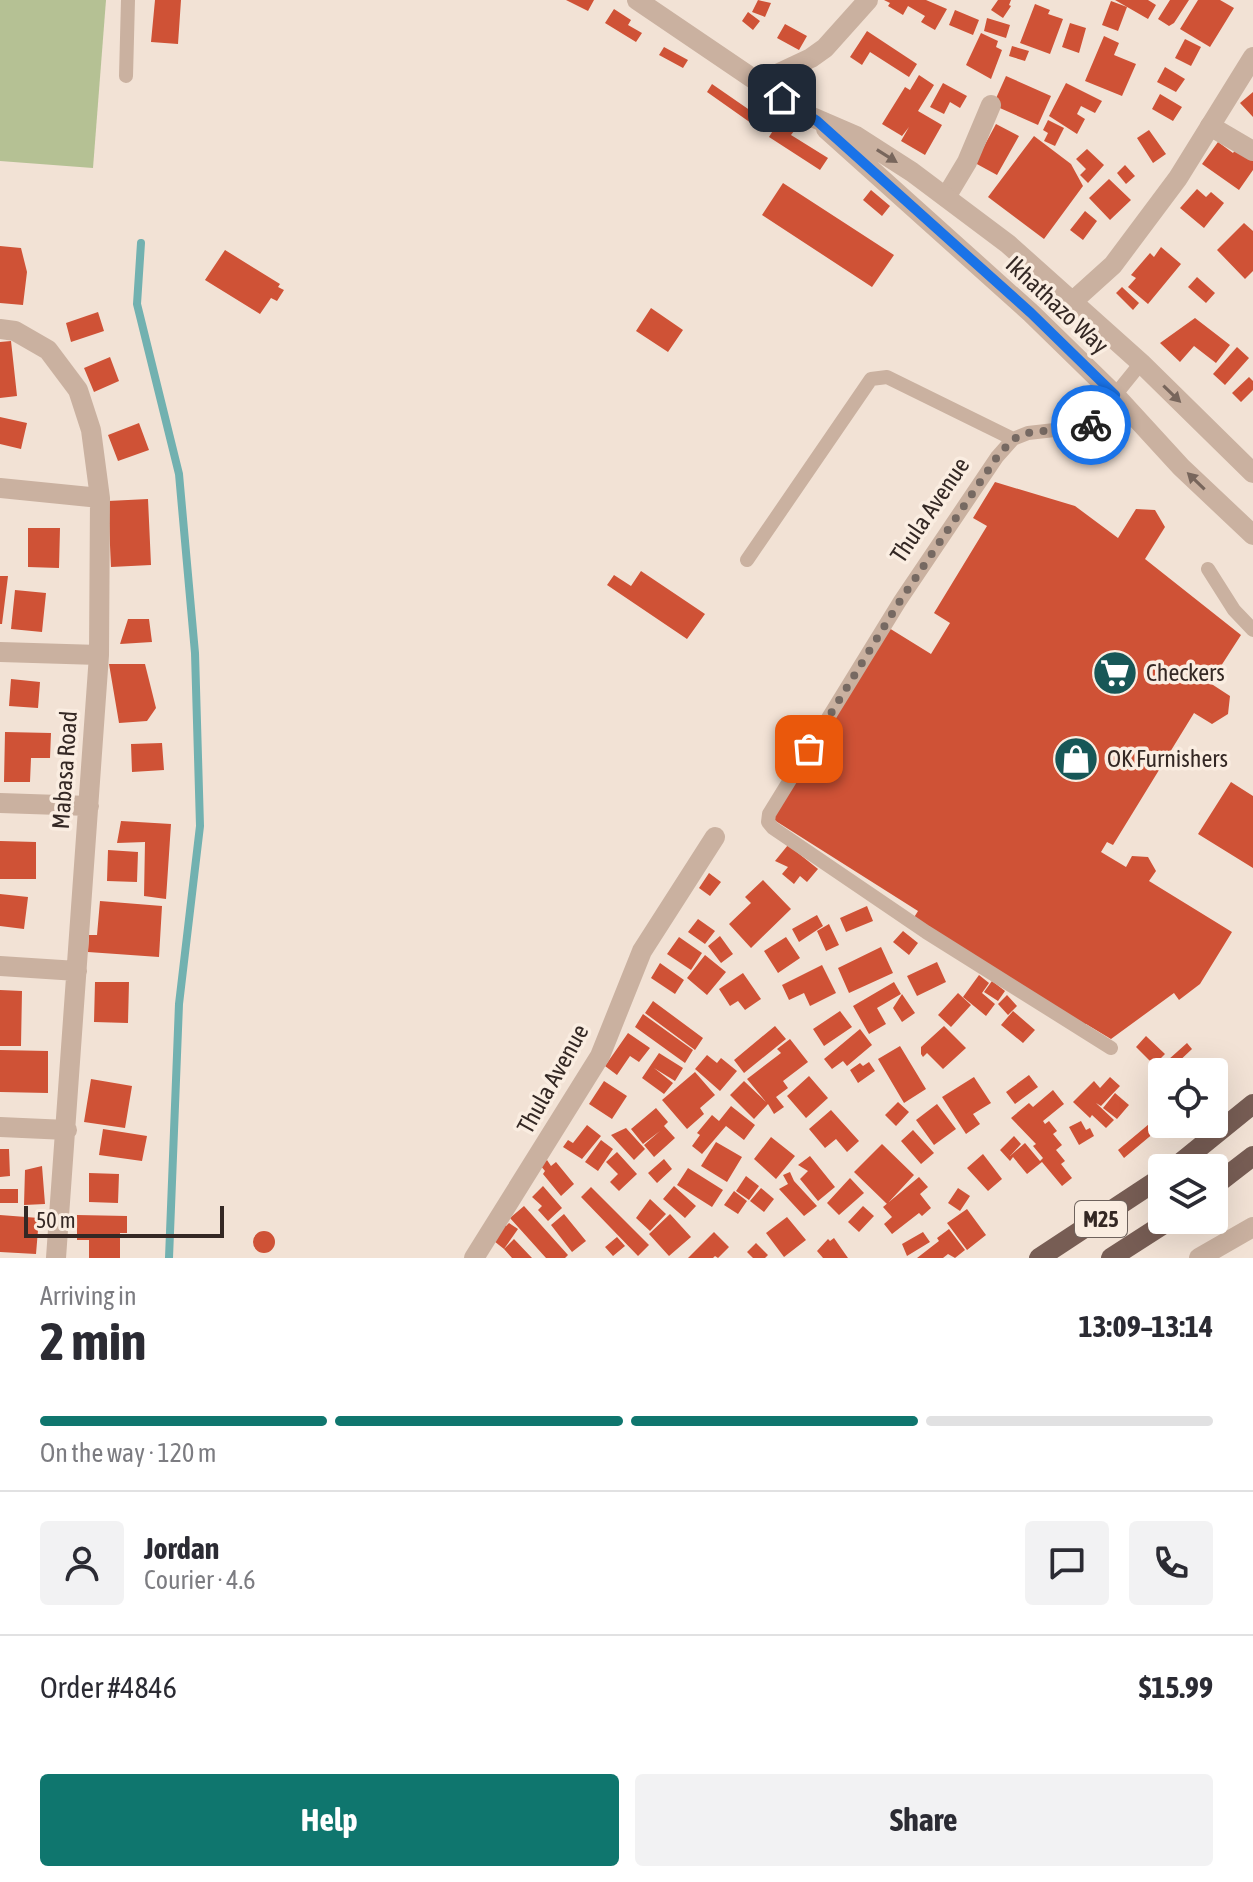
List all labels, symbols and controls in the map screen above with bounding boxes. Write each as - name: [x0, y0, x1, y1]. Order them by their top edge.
- pin: [748, 64, 816, 132]
- icon: home: [760, 76, 804, 120]
- one-way arrow: [876, 148, 898, 162]
- street label: Ikhathazo Way: [1001, 250, 1114, 359]
- one-way arrow: [1162, 384, 1181, 402]
- courier: [1051, 385, 1131, 465]
- icon: bike: [1069, 403, 1113, 447]
- street label: Thula Avenue: [885, 452, 974, 567]
- one-way arrow: [1187, 473, 1206, 491]
- supermarket icon: Checkers: [1091, 649, 1139, 697]
- place label: Checkers: [1146, 659, 1225, 686]
- street label: Mabasa Road: [47, 710, 82, 830]
- pin: [775, 715, 843, 783]
- icon: bag: [787, 727, 831, 771]
- shop icon: OK Furnishers: [1052, 735, 1100, 783]
- place label: OK Furnishers: [1107, 745, 1228, 772]
- street label: Thula Avenue: [512, 1020, 594, 1138]
- map controls: [1148, 1058, 1228, 1234]
- button: locate: [1148, 1058, 1228, 1138]
- button: layers: [1148, 1154, 1228, 1234]
- road number: M25: [1075, 1201, 1127, 1237]
- scale bar: [24, 1202, 224, 1238]
- text: 50 m: [36, 1207, 76, 1233]
- text: Arriving in: [40, 1281, 137, 1311]
- text: 13:09–13:14: [1078, 1309, 1213, 1343]
- text: 2 min: [40, 1311, 146, 1371]
- text: On the way · 120 m: [40, 1438, 217, 1468]
- button: person: [40, 1521, 124, 1605]
- button: chat: [1025, 1521, 1109, 1605]
- button: phone: [1129, 1521, 1213, 1605]
- text: Jordan: [144, 1531, 219, 1565]
- text: Courier · 4.6: [144, 1565, 255, 1595]
- text: Order #4846: [40, 1670, 177, 1704]
- text: $15.99: [1139, 1670, 1213, 1704]
- button: Help: [40, 1774, 619, 1866]
- button: Share: [635, 1774, 1213, 1866]

